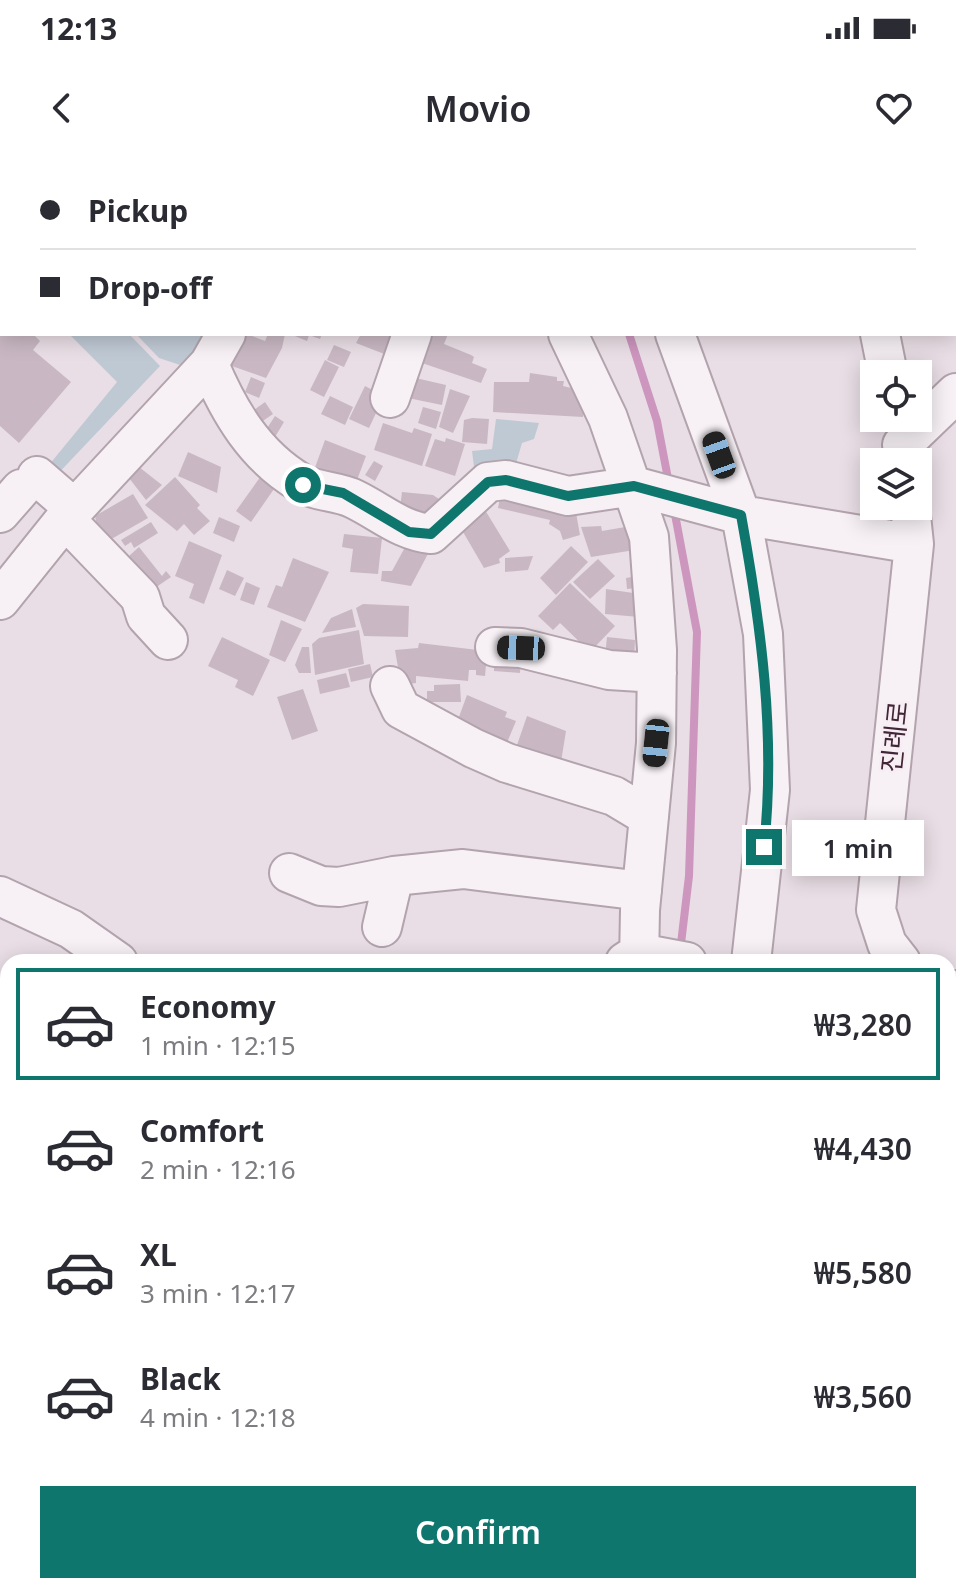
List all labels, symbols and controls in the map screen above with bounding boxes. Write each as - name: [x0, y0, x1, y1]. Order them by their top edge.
- text: 12:13: [40, 8, 117, 49]
- text: Movio: [424, 84, 532, 133]
- icon: back: [40, 86, 84, 130]
- icon: heart: [872, 86, 916, 130]
- text: Pickup: [88, 190, 188, 231]
- text: Drop-off: [88, 267, 212, 308]
- map controls: [860, 360, 932, 520]
- button: locate: [860, 360, 932, 432]
- car: [700, 428, 738, 482]
- button: layers: [860, 448, 932, 520]
- route start: [285, 467, 321, 503]
- car: [497, 635, 545, 661]
- street label: 진례로: [872, 699, 916, 774]
- car: [642, 718, 670, 768]
- callout: 1 min: [792, 819, 924, 875]
- route end: [746, 829, 782, 865]
- text: 1 min: [823, 830, 893, 866]
- text: Economy: [140, 986, 276, 1027]
- icon: car: [44, 988, 116, 1060]
- text: ₩3,280: [814, 1004, 912, 1045]
- text: 1 min · 12:15: [140, 1027, 296, 1063]
- text: Comfort: [140, 1110, 264, 1151]
- icon: car: [44, 1112, 116, 1184]
- text: ₩4,430: [814, 1128, 912, 1169]
- text: 2 min · 12:16: [140, 1151, 296, 1187]
- text: XL: [140, 1234, 177, 1275]
- icon: car: [44, 1236, 116, 1308]
- text: ₩5,580: [814, 1252, 912, 1293]
- text: 3 min · 12:17: [140, 1275, 296, 1311]
- text: Black: [140, 1358, 221, 1399]
- icon: car: [44, 1360, 116, 1432]
- text: ₩3,560: [814, 1376, 912, 1417]
- text: 4 min · 12:18: [140, 1399, 296, 1435]
- button: Confirm: [40, 1486, 916, 1578]

